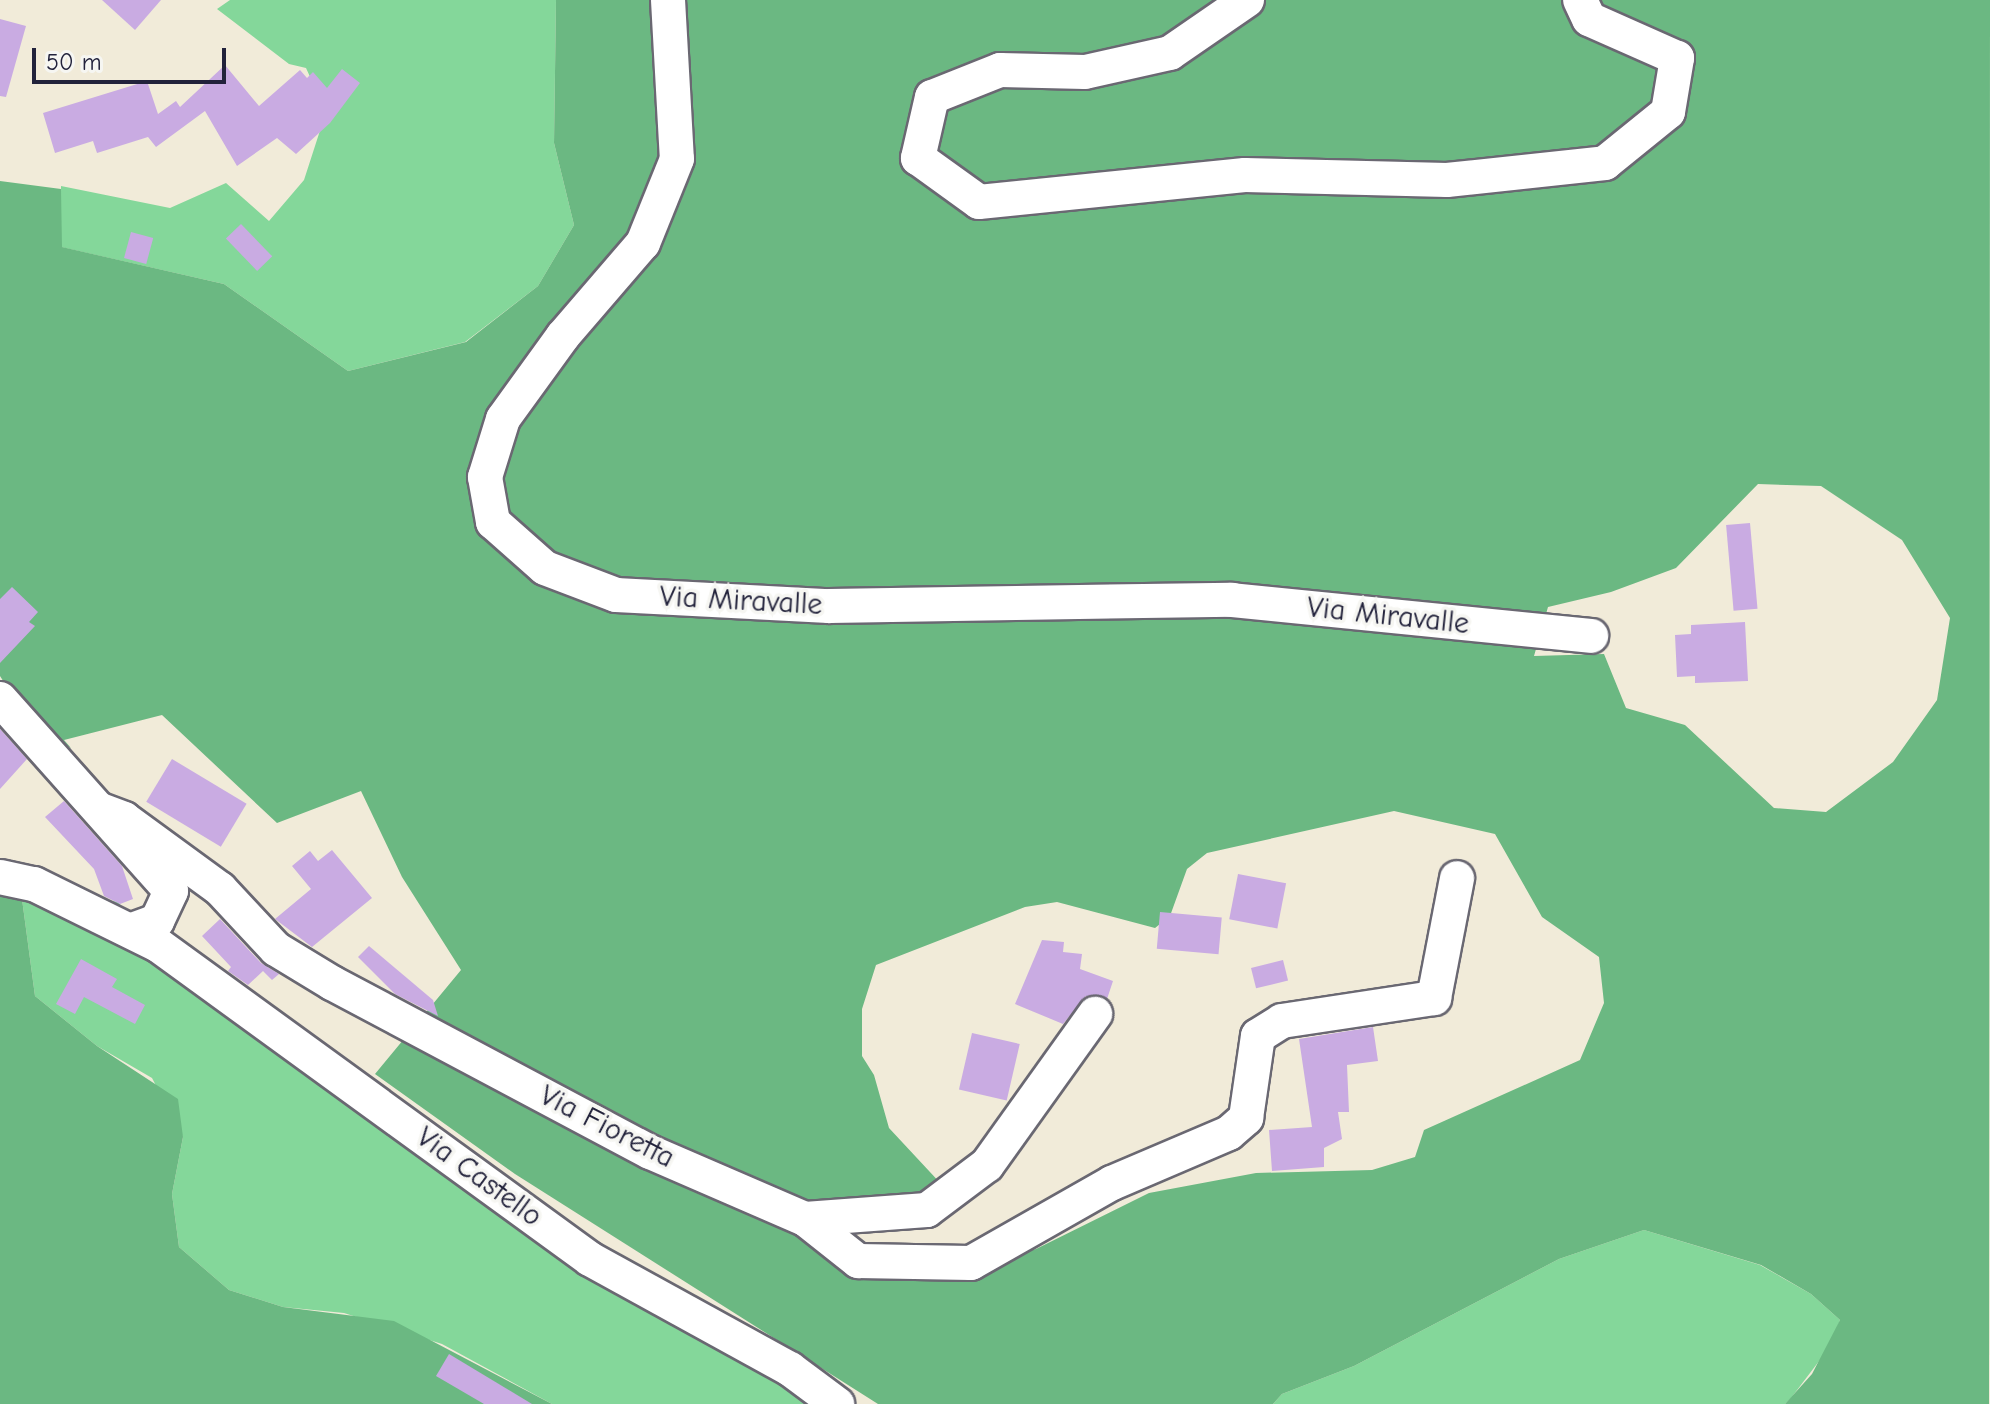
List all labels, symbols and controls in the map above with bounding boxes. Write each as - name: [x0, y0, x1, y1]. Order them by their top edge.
- scale bar: [36, 32, 230, 82]
- text: 50 m: [46, 48, 102, 76]
- street label: Via Miravalle: [659, 579, 823, 623]
- street label: Via Miravalle: [1305, 590, 1471, 642]
- street label: Via Fioretta: [534, 1078, 680, 1176]
- street label: Via Castello: [409, 1119, 549, 1235]

